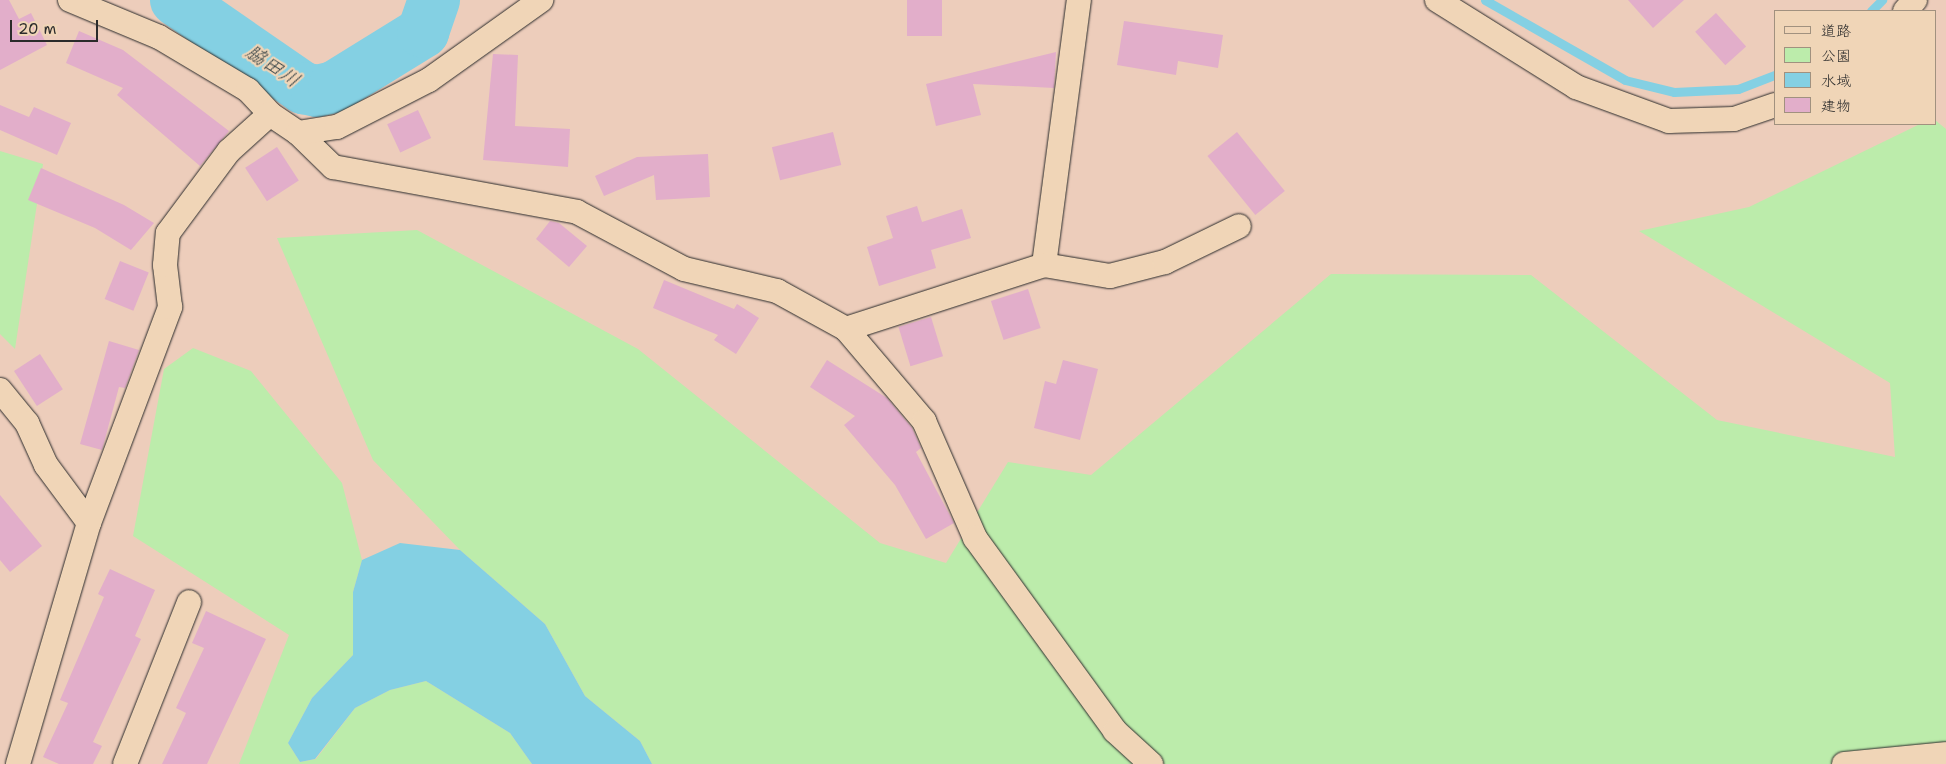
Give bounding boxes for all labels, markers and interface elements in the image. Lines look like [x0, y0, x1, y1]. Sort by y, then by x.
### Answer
scale bar [12, 10, 100, 42]
legend [1774, 10, 1936, 125]
text: 20 m [18, 19, 57, 39]
text: 道路 [1821, 21, 1851, 41]
water label: 脇田川 [241, 39, 305, 93]
text: 公園 [1821, 46, 1851, 66]
text: 水域 [1821, 71, 1851, 91]
text: 建物 [1821, 96, 1851, 116]

